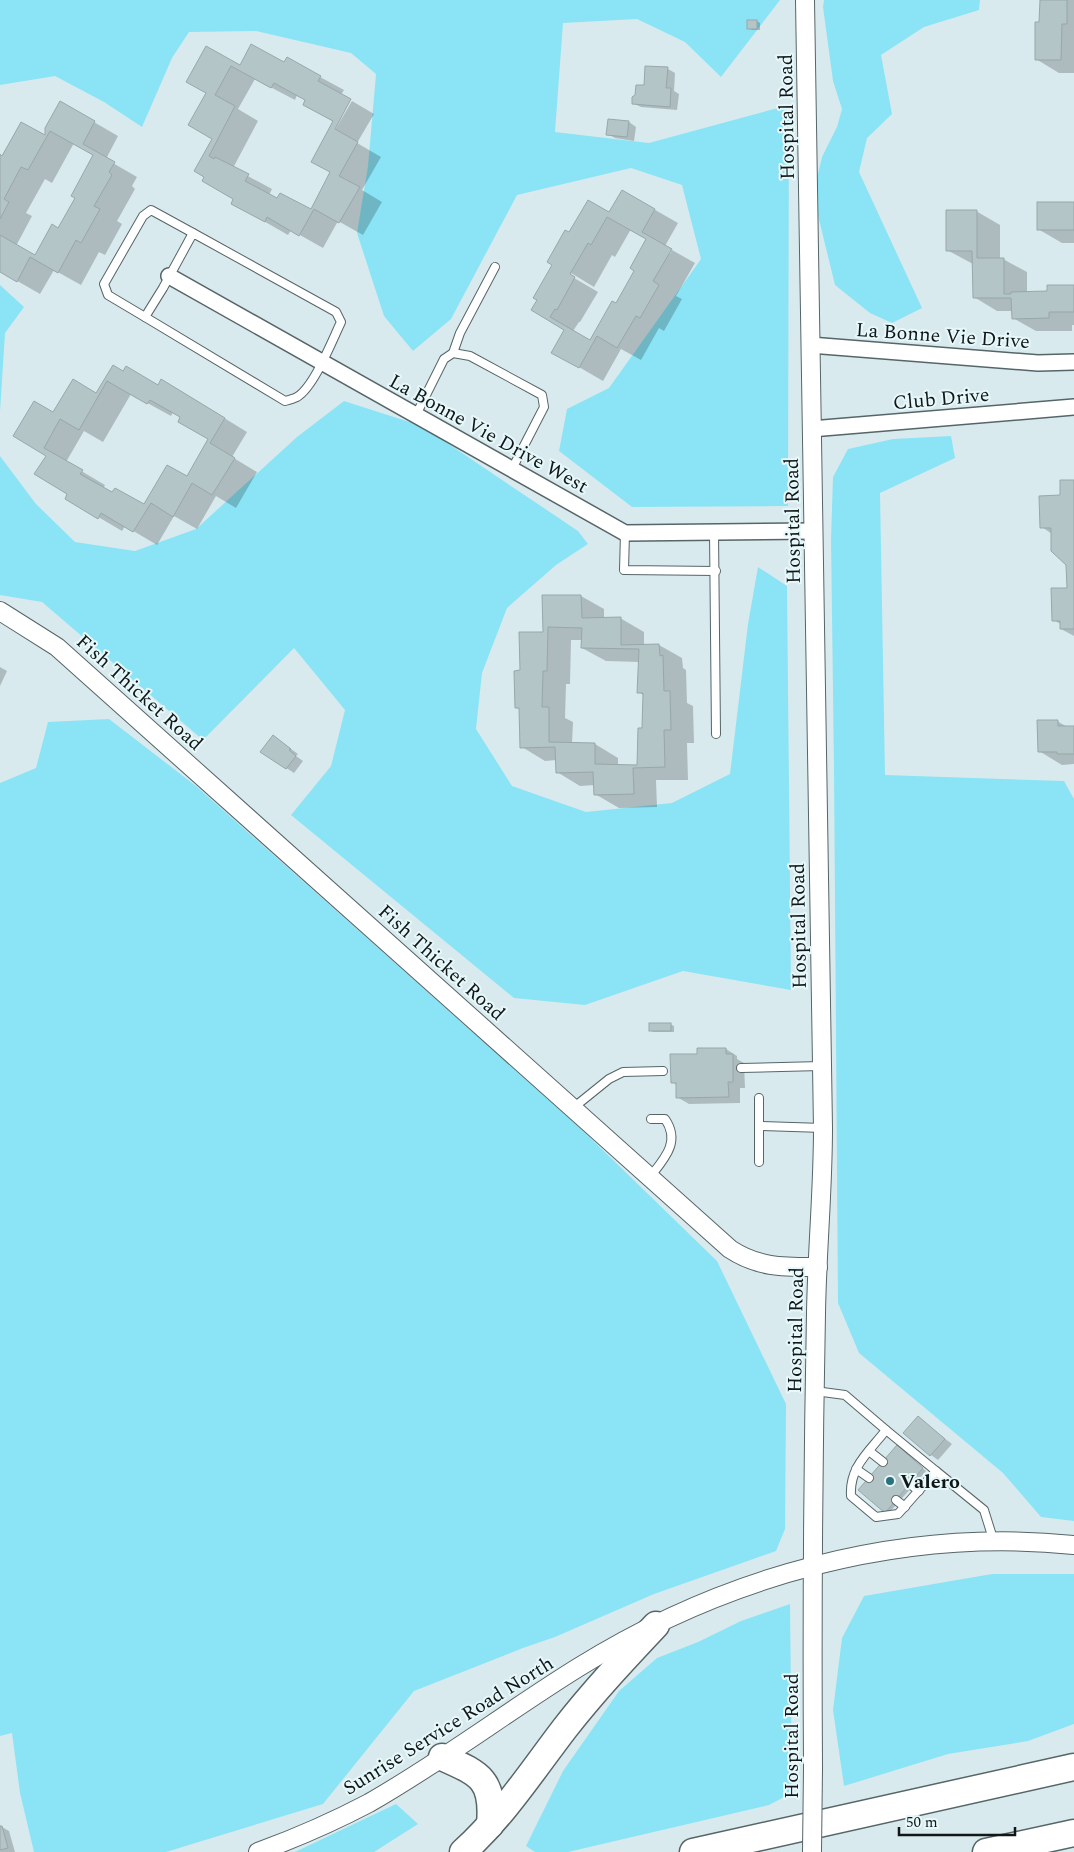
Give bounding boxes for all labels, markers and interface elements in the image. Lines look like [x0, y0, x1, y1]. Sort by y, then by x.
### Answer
street label: Hospital Road [771, 54, 803, 180]
street label: La Bonne Vie Drive [855, 315, 1031, 357]
street label: La Bonne Vie Drive West [383, 367, 594, 501]
street label: Club Drive [892, 380, 991, 418]
street label: Hospital Road [777, 458, 809, 584]
street label: Fish Thicket Road [69, 627, 210, 758]
street label: Hospital Road [783, 863, 815, 989]
street label: Fish Thicket Road [371, 897, 512, 1028]
street label: Hospital Road [780, 1267, 812, 1393]
place label: Valero [900, 1467, 960, 1497]
marker: Valero [884, 1475, 896, 1487]
street label: Sunrise Service Road North [337, 1649, 560, 1803]
street label: Hospital Road [777, 1673, 807, 1799]
scale bar [899, 1804, 1015, 1836]
text: 50 m [906, 1811, 938, 1834]

